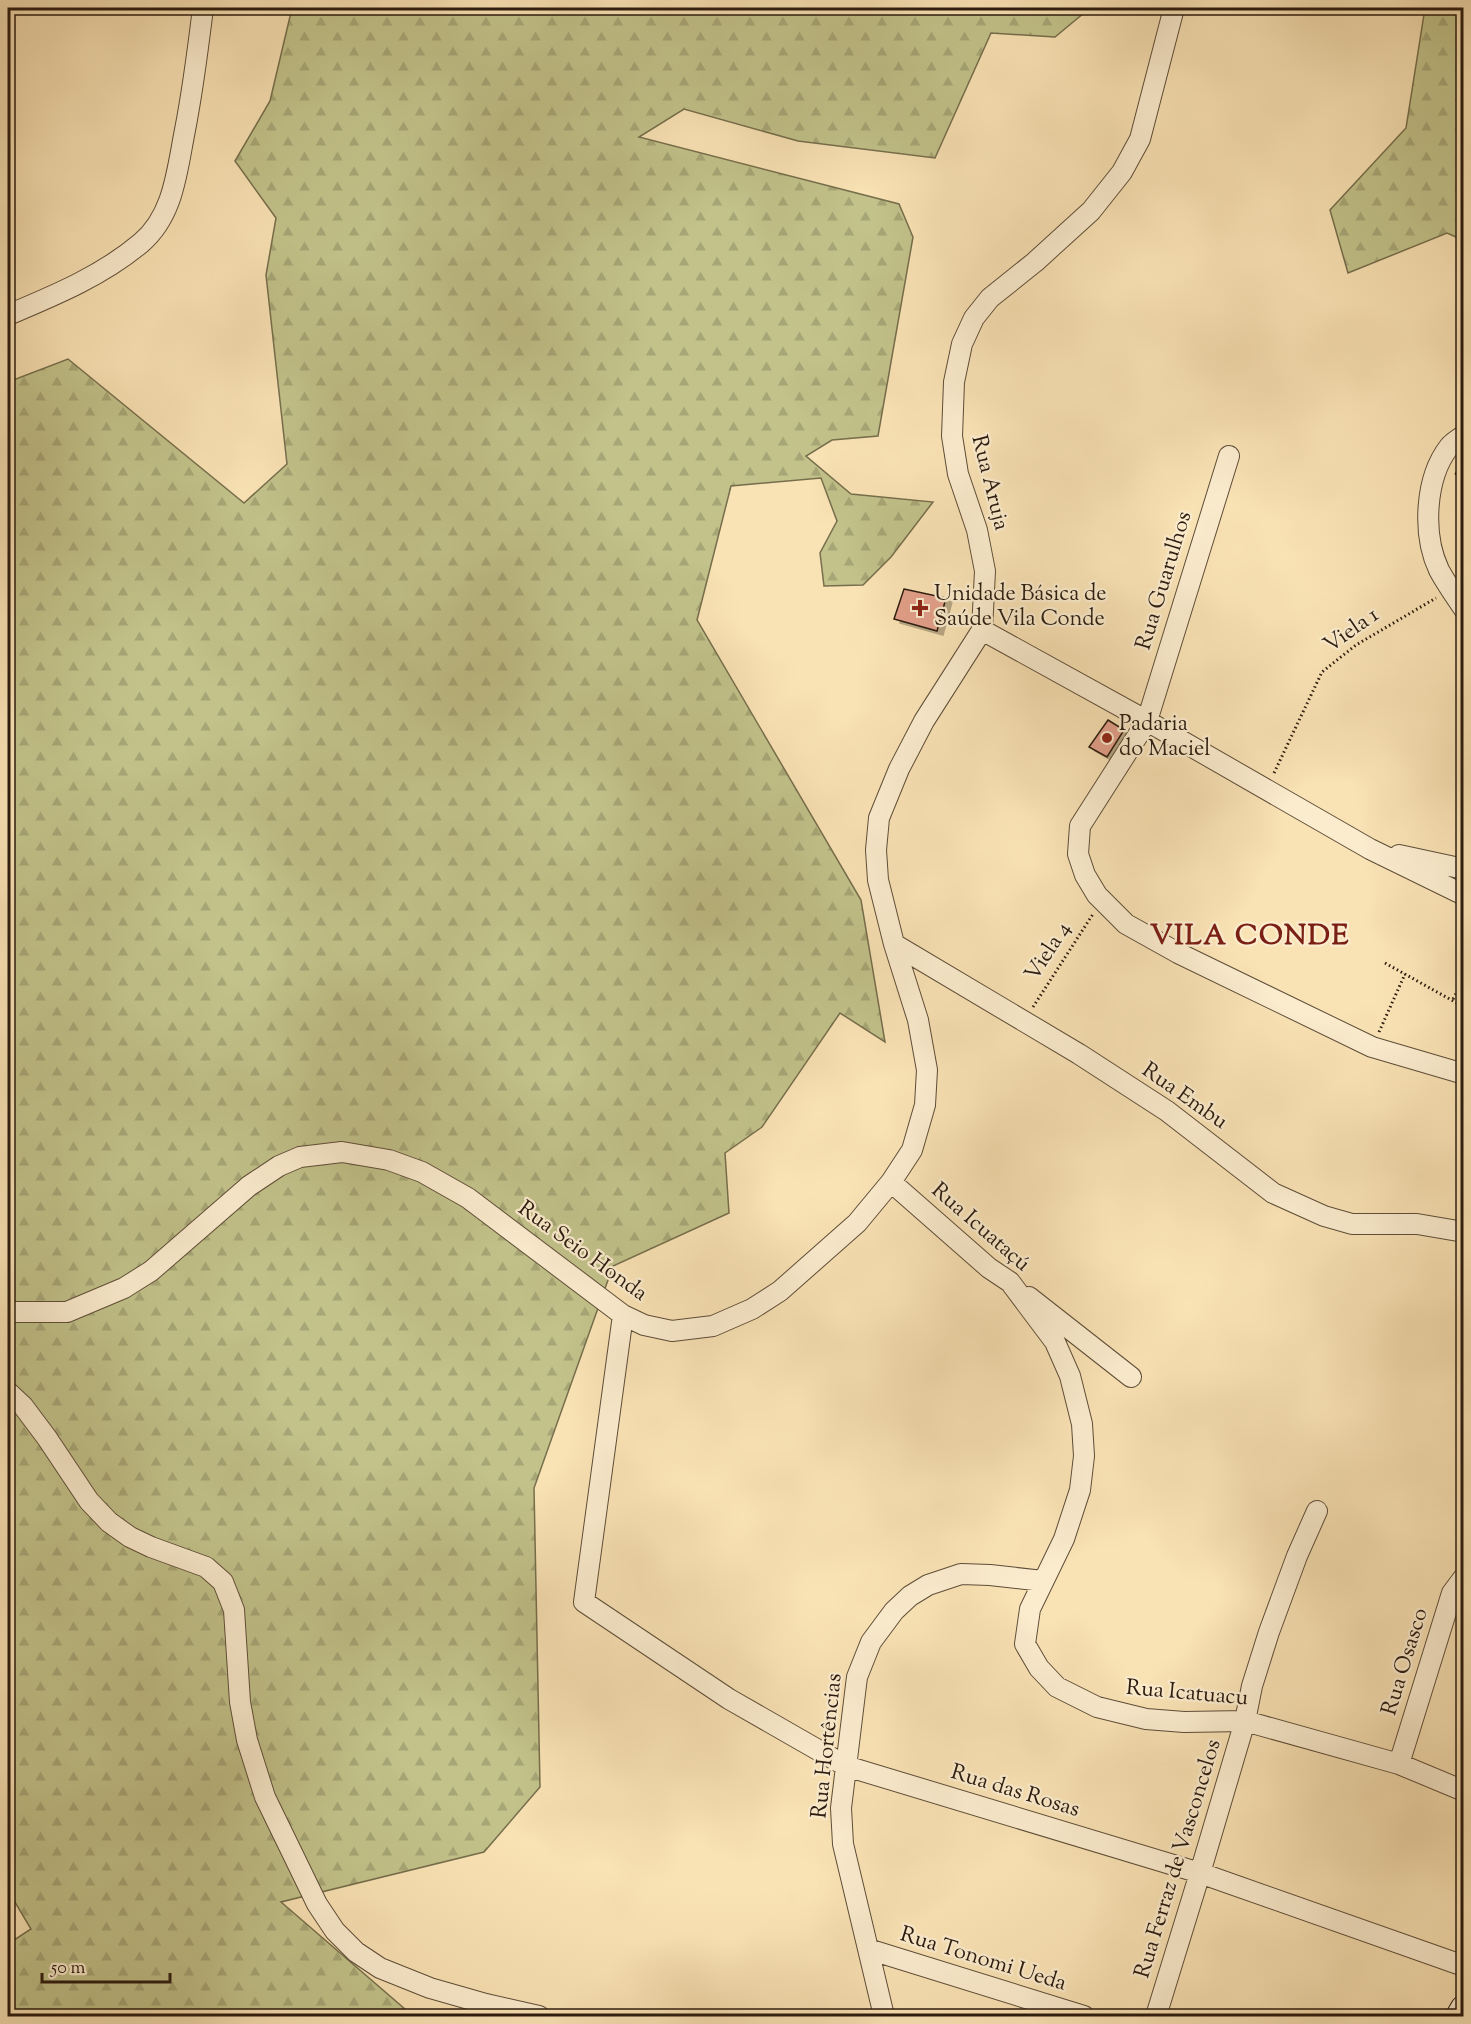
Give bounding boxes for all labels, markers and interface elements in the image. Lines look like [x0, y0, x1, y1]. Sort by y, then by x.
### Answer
street label: Rua Aruja [962, 432, 1016, 534]
street label: Rua Guarulhos [1129, 508, 1201, 654]
place label: Unidade Básica de Saúde Vila Conde [934, 579, 1107, 636]
marker: Unidade Básica de Saúde Vila Conde [911, 599, 929, 617]
street label: Viela 1 [1318, 600, 1387, 662]
place label: Padaria do Maciel [1119, 709, 1210, 766]
marker: Padaria do Maciel [1100, 731, 1114, 745]
street label: Viela 4 [1018, 916, 1080, 988]
district label: VILA CONDE [1150, 917, 1350, 957]
street label: Rua Embu [1134, 1056, 1234, 1139]
street label: Rua Icuataçú [923, 1176, 1037, 1280]
street label: Rua Seio Honda [510, 1194, 654, 1310]
street label: Rua Osasco [1374, 1604, 1438, 1720]
street label: Rua Hortências [804, 1672, 852, 1820]
street label: Rua Icatuacu [1125, 1673, 1250, 1715]
street label: Rua Ferraz de Vasconcelos [1127, 1736, 1231, 1982]
street label: Rua das Rosas [947, 1757, 1083, 1827]
street label: Rua Tonomi Ueda [896, 1919, 1070, 2001]
scale bar [42, 1946, 170, 1984]
text: 50 m [50, 1956, 86, 1982]

